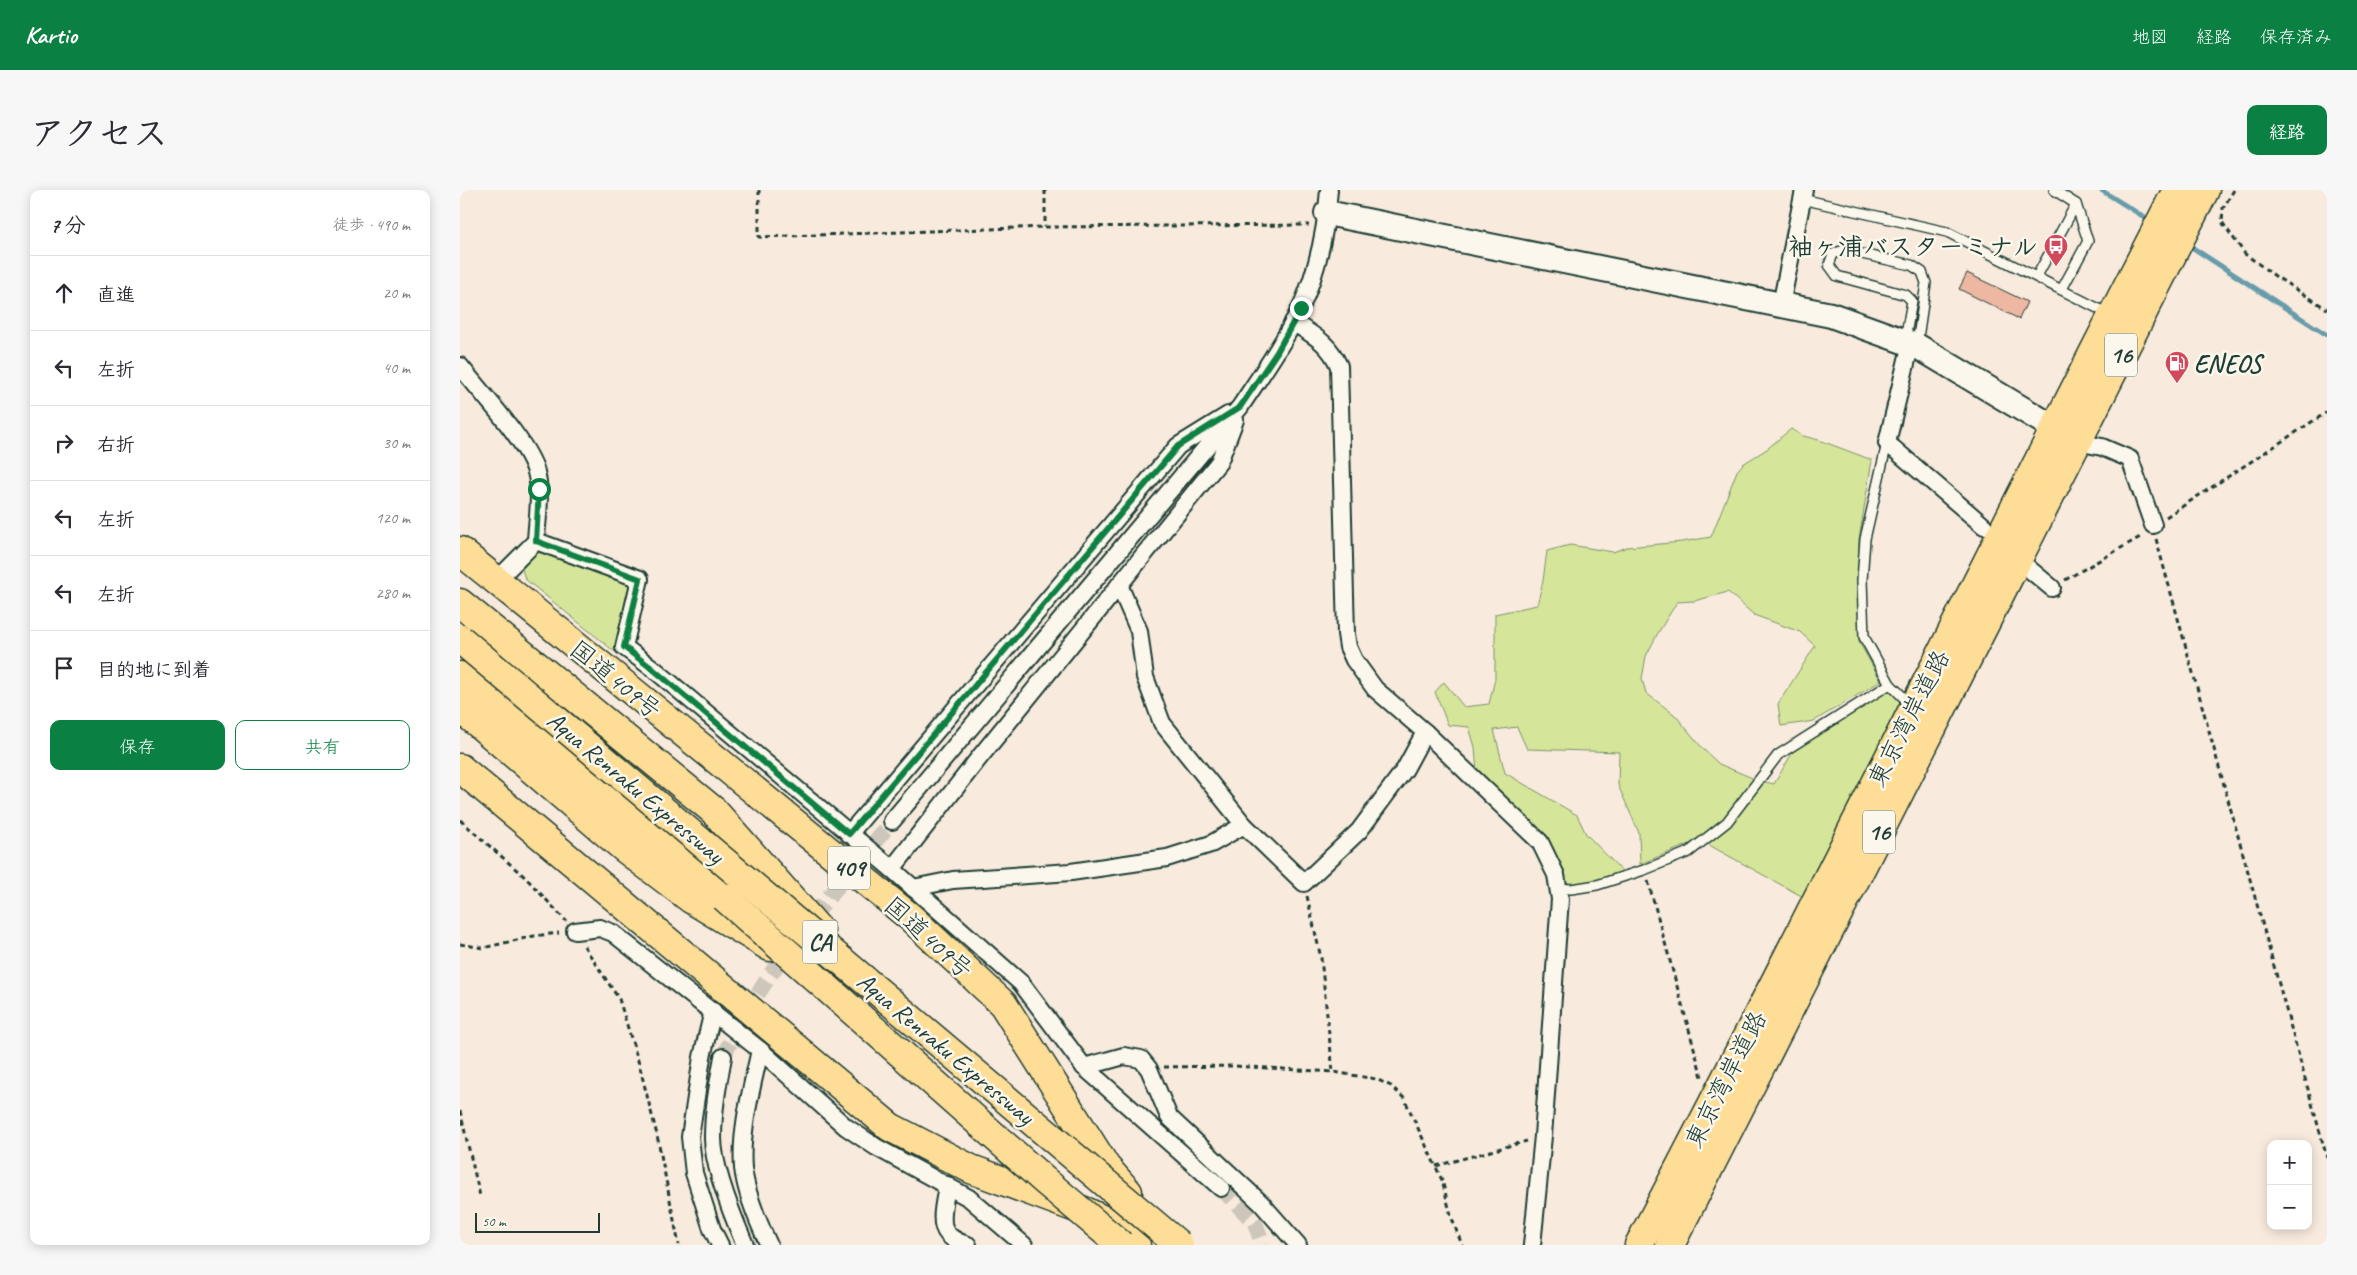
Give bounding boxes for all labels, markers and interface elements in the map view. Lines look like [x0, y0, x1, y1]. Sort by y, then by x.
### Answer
text: Kartio [25, 20, 77, 50]
text: 地図 [2132, 26, 2168, 48]
text: 経路 [2196, 26, 2232, 48]
text: 保存済み [2260, 26, 2332, 48]
button: 経路 [2247, 105, 2327, 155]
text: アクセス [30, 111, 168, 156]
text: 7 分 [50, 212, 85, 238]
text: 徒歩 · 490 m [333, 215, 410, 235]
place label: 袖ヶ浦バスターミナル [1788, 231, 2038, 263]
bus stop icon: 袖ヶ浦バスターミナル [2043, 233, 2069, 267]
icon: ahead [50, 279, 78, 307]
text: 直進 [97, 283, 135, 307]
text: 20 m [383, 283, 410, 303]
route end [1290, 297, 1313, 320]
road number: 16 [2105, 334, 2137, 376]
place label: ENEOS [2194, 348, 2265, 380]
fuel station icon: ENEOS [2164, 350, 2190, 384]
icon: left [50, 354, 78, 382]
text: 左折 [97, 358, 135, 382]
text: 40 m [383, 358, 410, 378]
icon: right [50, 429, 78, 457]
text: 右折 [97, 433, 135, 457]
text: 30 m [383, 433, 410, 453]
route start [528, 478, 551, 501]
icon: left [50, 504, 78, 532]
text: 左折 [97, 508, 135, 532]
text: 120 m [376, 508, 410, 528]
icon: left [50, 579, 78, 607]
text: 左折 [97, 583, 135, 607]
text: 280 m [376, 583, 410, 603]
street label: 国道409号 [563, 633, 668, 726]
street label: 東京湾岸道路 [1861, 644, 1957, 793]
icon: arrive [50, 654, 78, 682]
text: 目的地に到着 [97, 658, 211, 682]
street label: Aqua Renraku Expressway [540, 704, 732, 872]
button: 保存 [50, 720, 225, 770]
button: 共有 [235, 720, 410, 770]
road number: 16 [1863, 810, 1895, 854]
road number: 409 [828, 846, 870, 890]
street label: 国道409号 [877, 889, 979, 986]
road number: CA [802, 920, 838, 964]
street label: Aqua Renraku Expressway [850, 965, 1042, 1133]
street label: 東京湾岸道路 [1678, 1005, 1774, 1154]
map controls [2267, 1140, 2312, 1230]
button: + [2267, 1140, 2312, 1185]
button: − [2267, 1185, 2312, 1230]
scale bar [475, 1210, 600, 1233]
text: 50 m [482, 1213, 506, 1230]

